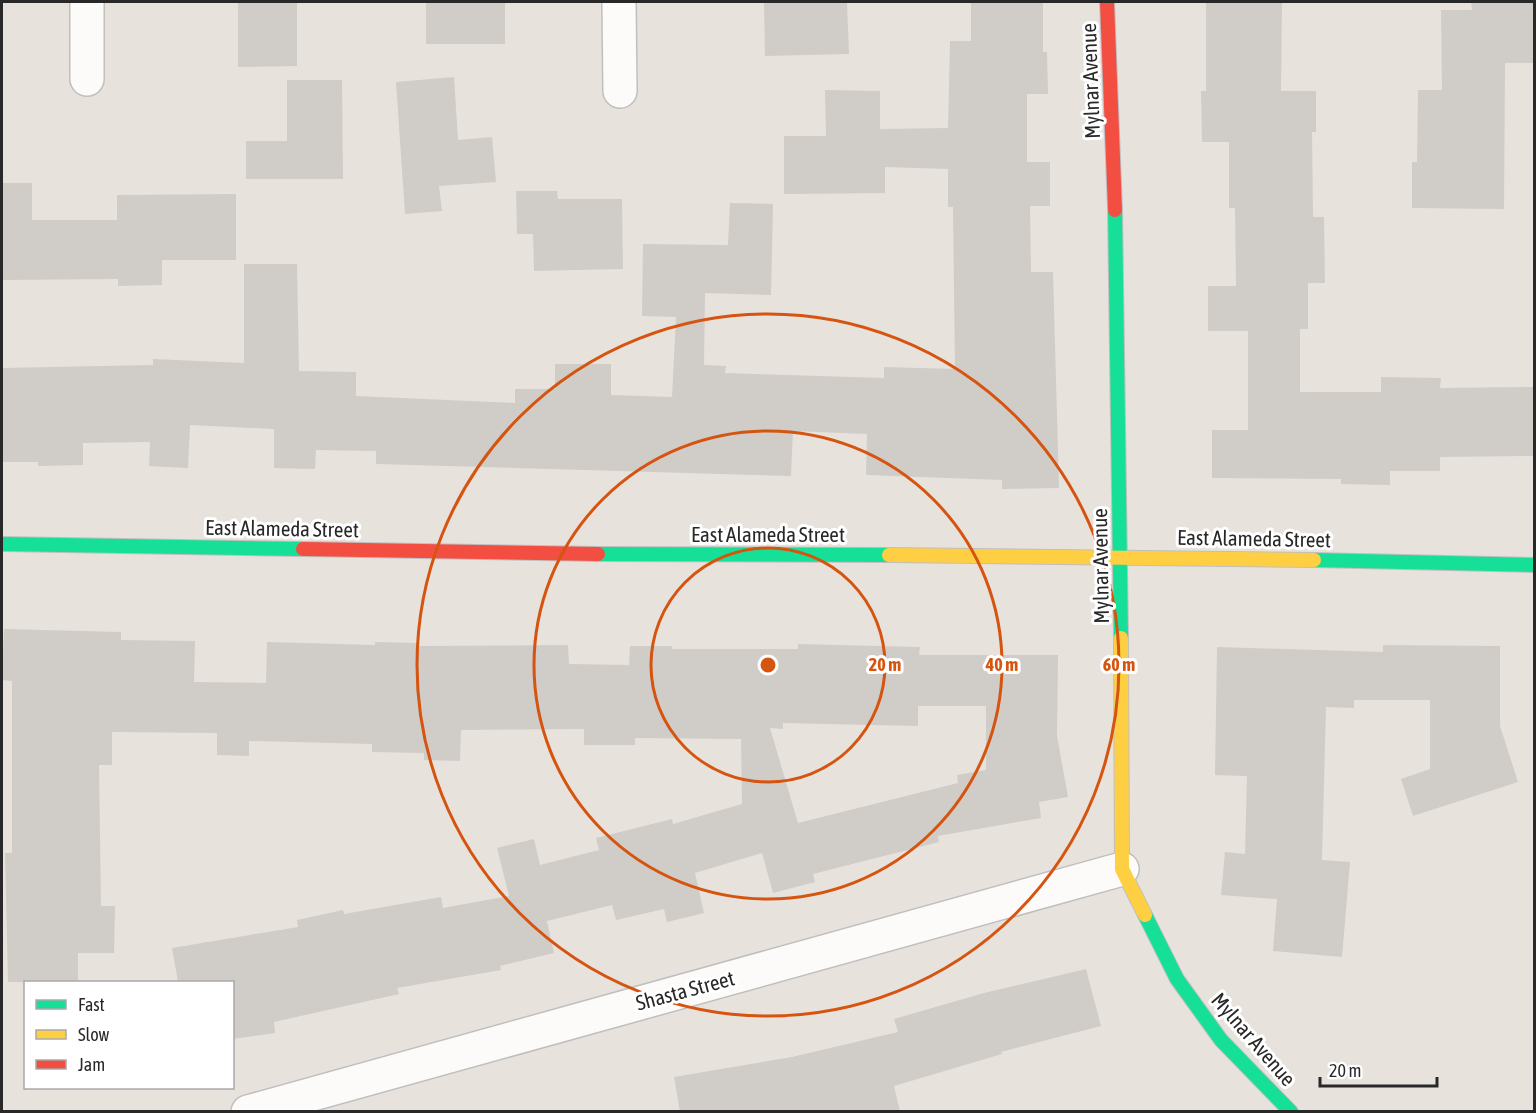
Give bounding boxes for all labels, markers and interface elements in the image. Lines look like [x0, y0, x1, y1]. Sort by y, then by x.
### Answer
street label: Mylnar Avenue [1076, 23, 1104, 139]
street label: Mylnar Avenue [1087, 508, 1113, 624]
street label: East Alameda Street [205, 515, 359, 541]
street label: East Alameda Street [691, 522, 845, 546]
street label: East Alameda Street [1177, 525, 1331, 551]
text: 20 m [869, 654, 901, 675]
text: 40 m [985, 654, 1018, 675]
text: 60 m [1103, 654, 1135, 675]
centre of rings [758, 655, 778, 675]
street label: Shasta Street [633, 965, 737, 1015]
legend [24, 981, 234, 1089]
street label: Mylnar Avenue [1207, 988, 1301, 1090]
text: Fast [78, 994, 105, 1015]
text: Slow [78, 1024, 109, 1045]
scale bar [1320, 1050, 1437, 1088]
text: Jam [78, 1054, 105, 1075]
text: 20 m [1329, 1060, 1361, 1081]

